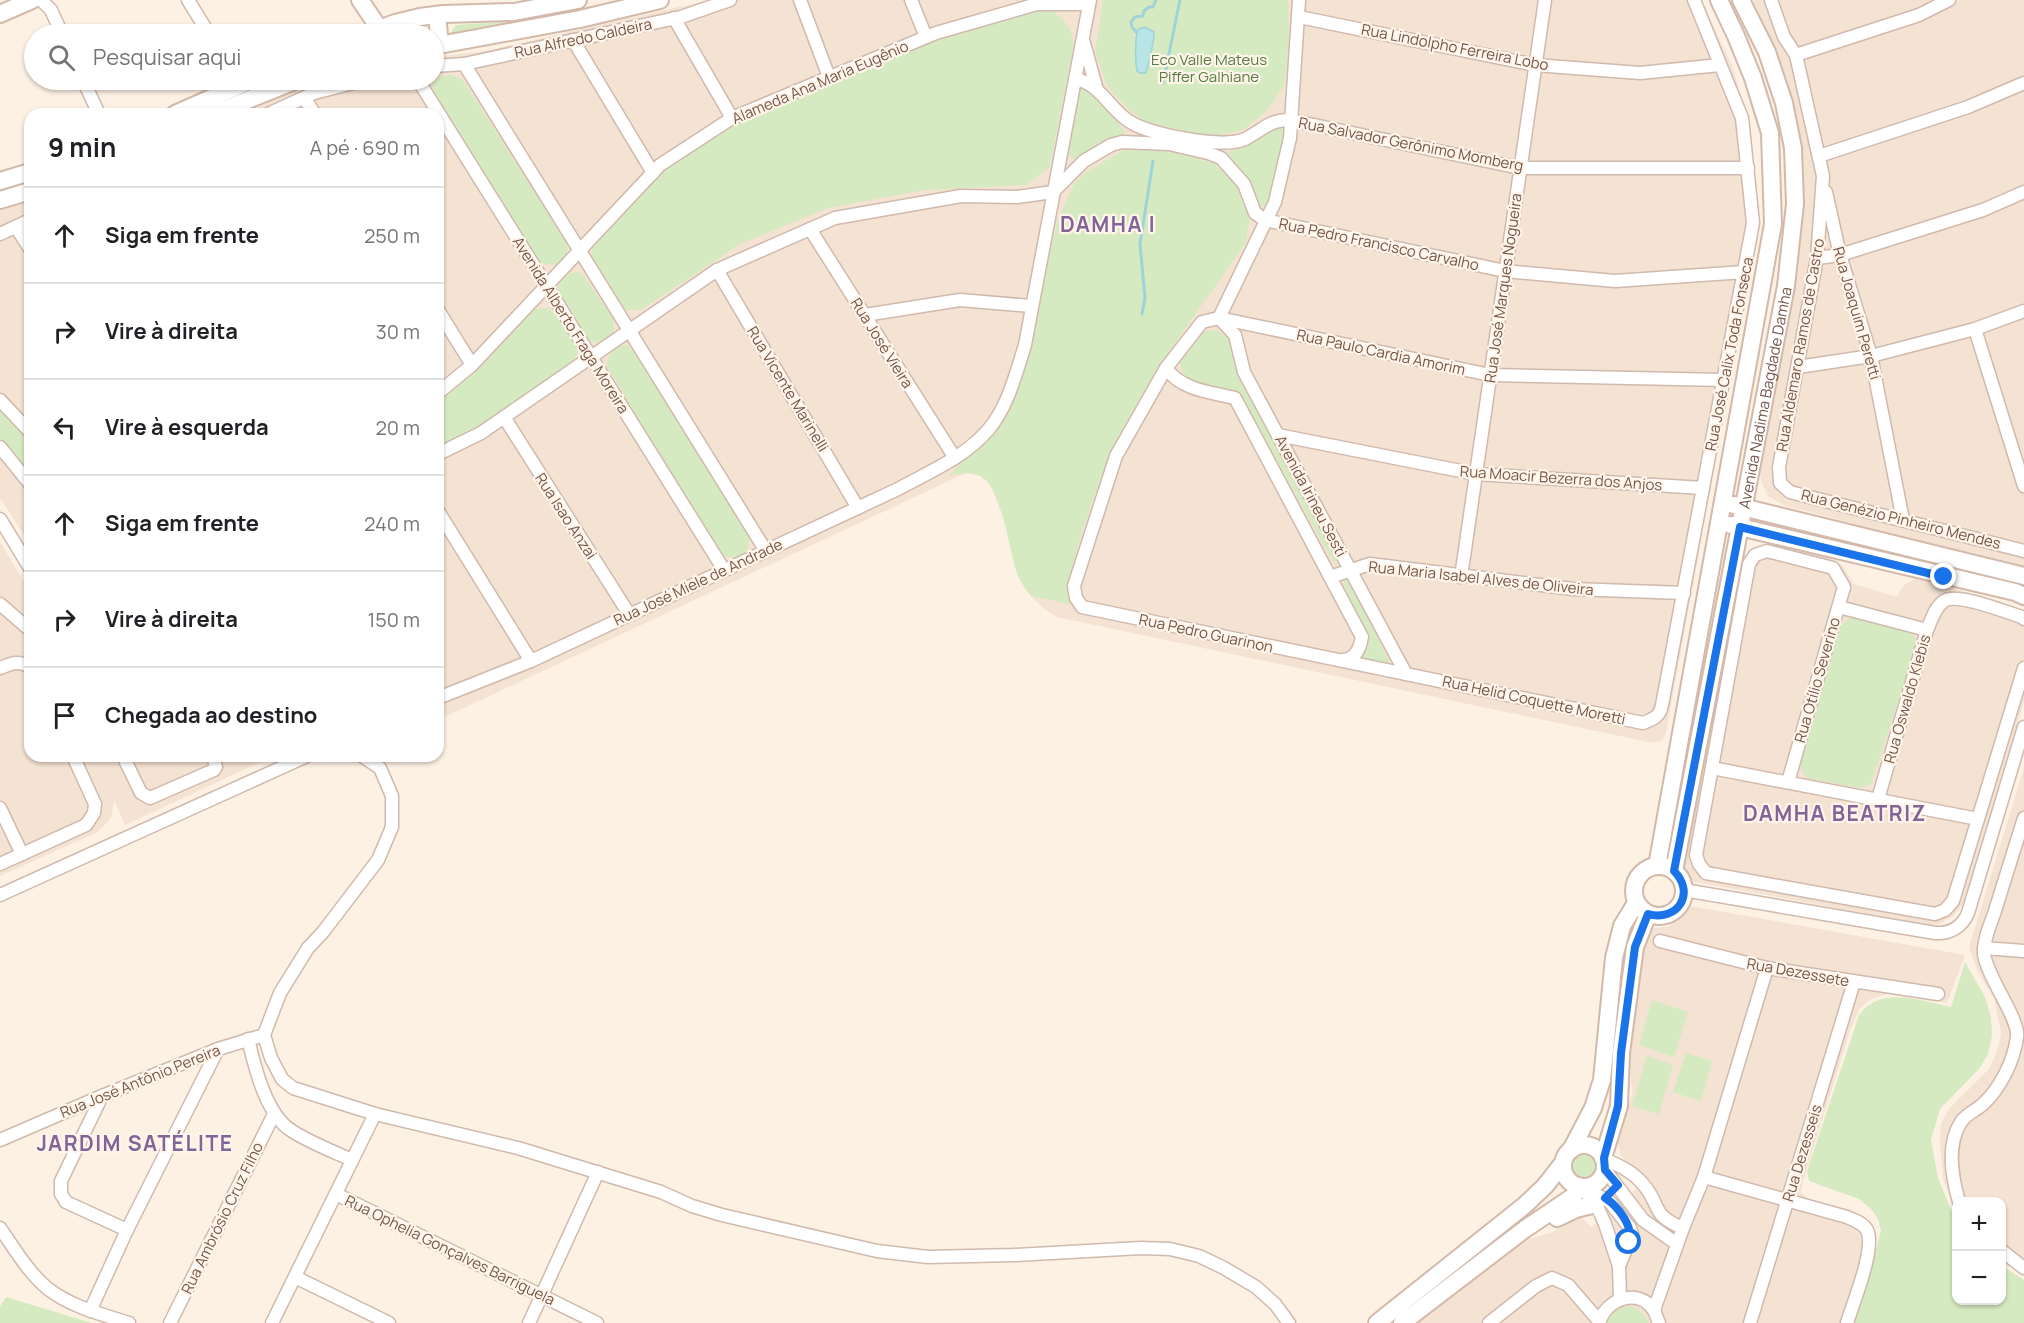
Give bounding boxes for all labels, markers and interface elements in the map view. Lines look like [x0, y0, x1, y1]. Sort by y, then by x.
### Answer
street label: Rua Alfredo Caldeira [512, 13, 654, 63]
street label: Rua Lindolpho Ferreira Lobo [1360, 19, 1551, 75]
search box [24, 24, 444, 90]
street label: Alameda Ana Maria Eugênio [728, 35, 912, 129]
icon: search [45, 41, 78, 74]
text: Pesquisar aqui [93, 42, 241, 72]
park label: Eco Valle Mateus Piffer Galhiane [1151, 49, 1267, 87]
street label: Rua Salvador Gerônimo Momberg [1297, 112, 1525, 176]
text: 9 min [48, 129, 116, 165]
text: A pé · 690 m [309, 134, 420, 161]
street label: Rua José Marques Nogueira [1479, 192, 1527, 384]
district label: DAMHA I [1060, 210, 1156, 238]
street label: Rua Pedro Francisco Carvalho [1277, 213, 1481, 276]
icon: ahead [48, 219, 81, 252]
text: Siga em frente [105, 220, 259, 250]
text: 250 m [364, 222, 420, 249]
street label: Avenida Alberto Fraga Moreira [508, 233, 634, 417]
street label: Rua Aldemaro Ramos de Castro [1771, 237, 1829, 453]
street label: Rua Joaquim Peretti [1828, 244, 1886, 382]
street label: Rua José Calix Toda Fonseca [1700, 255, 1758, 453]
street label: Avenida Nadima Bagdade Damha [1733, 285, 1796, 510]
street label: Rua José Vieira [846, 294, 918, 392]
icon: right [48, 315, 81, 348]
text: Vire à direita [105, 316, 238, 346]
text: 30 m [376, 318, 420, 345]
street label: Rua Vicente Marinelli [742, 322, 834, 456]
street label: Rua Paulo Cardia Amorim [1295, 324, 1467, 380]
icon: left [48, 411, 81, 444]
text: Vire à esquerda [105, 412, 269, 442]
text: 20 m [375, 414, 420, 441]
street label: Avenida Irineu Sesti [1270, 432, 1352, 560]
street label: Rua Moacir Bezerra dos Anjos [1459, 460, 1663, 496]
street label: Rua Isao Anzai [530, 469, 602, 563]
street label: Rua Genézio Pinheiro Mendes [1799, 484, 2003, 554]
icon: ahead [48, 507, 81, 540]
text: Siga em frente [105, 508, 259, 538]
text: 240 m [364, 510, 420, 537]
street label: Rua José Miele de Andrade [610, 533, 786, 630]
street label: Rua Maria Isabel Alves de Oliveira [1367, 556, 1595, 600]
route end [1930, 563, 1956, 589]
icon: right [48, 603, 81, 636]
text: Vire à direita [105, 604, 238, 634]
text: 150 m [367, 606, 420, 633]
street label: Rua Pedro Guarinon [1137, 609, 1275, 658]
street label: Rua Otílio Severino [1789, 615, 1845, 745]
street label: Rua Oswaldo Klebis [1879, 632, 1935, 766]
street label: Rua Helid Coquette Moretti [1440, 670, 1628, 730]
icon: arrive [48, 699, 81, 732]
text: Chegada ao destino [105, 700, 317, 730]
district label: DAMHA BEATRIZ [1743, 799, 1927, 827]
street label: Rua Dezessete [1745, 953, 1851, 991]
street label: Rua José Antônio Pereira [57, 1039, 223, 1123]
street label: Rua Dezesseis [1777, 1102, 1827, 1204]
district label: JARDIM SATÉLITE [36, 1129, 234, 1157]
street label: Rua Ambrósio Cruz Filho [176, 1138, 268, 1297]
street label: Rua Ophelia Gonçalves Barriguela [342, 1190, 558, 1310]
map controls [1952, 1197, 2006, 1305]
button: + [1952, 1197, 2006, 1251]
route start [1615, 1228, 1641, 1254]
button: − [1952, 1251, 2006, 1305]

